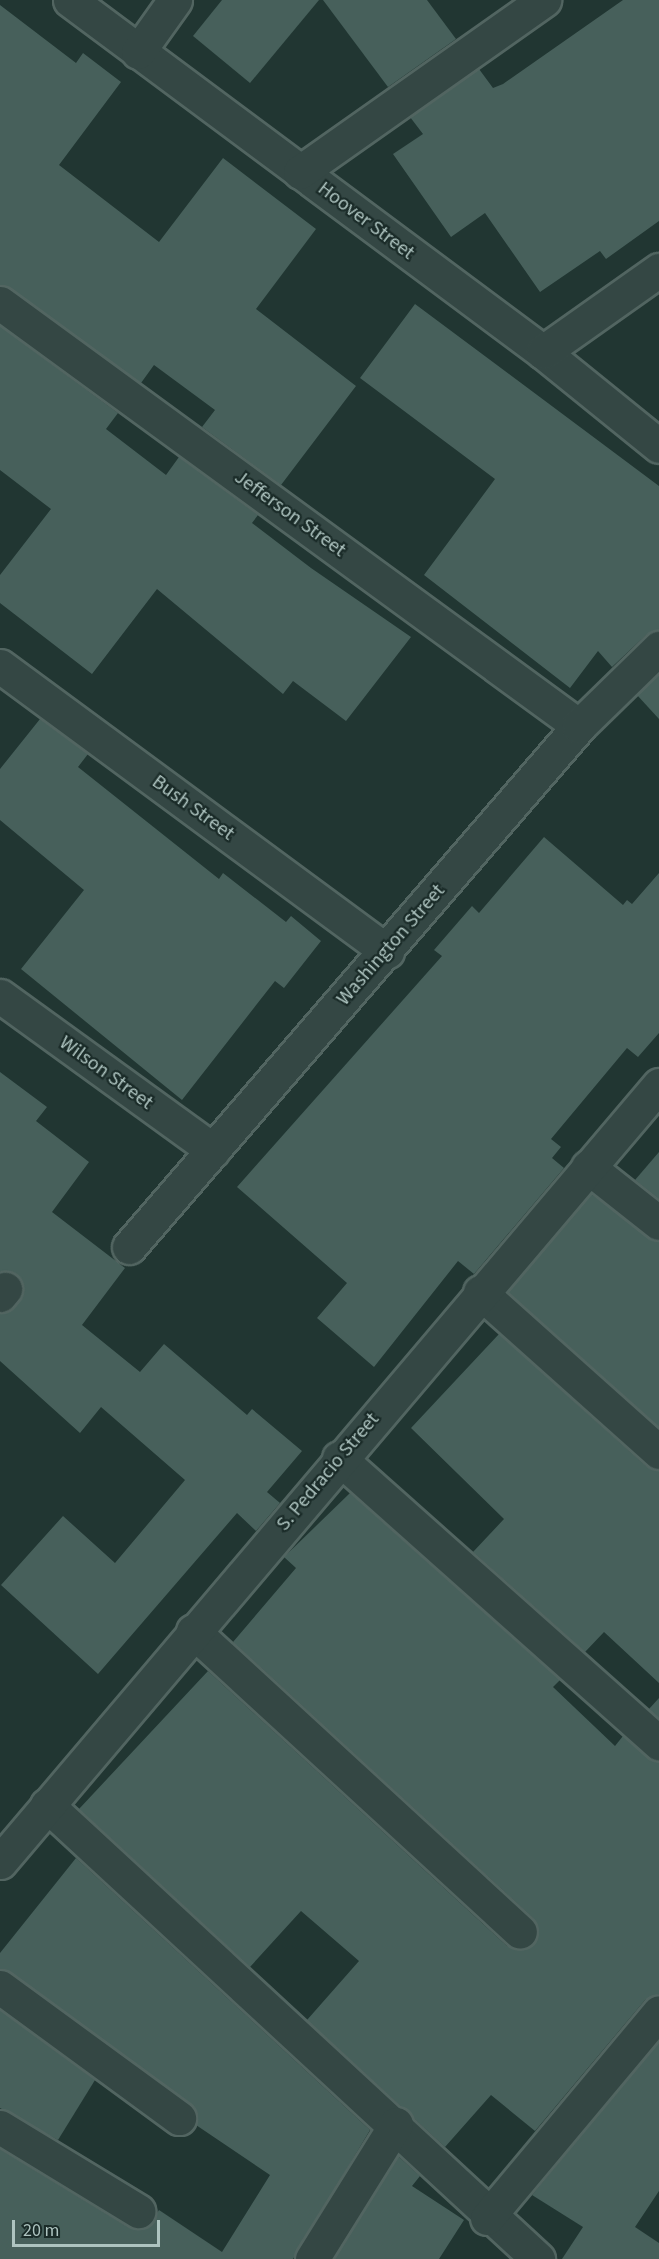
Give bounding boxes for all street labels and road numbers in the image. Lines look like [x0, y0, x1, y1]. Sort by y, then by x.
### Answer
street label: Hoover Street [313, 177, 419, 265]
street label: Jefferson Street [230, 466, 350, 562]
street label: Bush Street [147, 770, 239, 846]
street label: Washington Street [332, 879, 450, 1011]
street label: Wilson Street [54, 1031, 158, 1115]
street label: S. Pedracio Street [272, 1408, 384, 1536]

